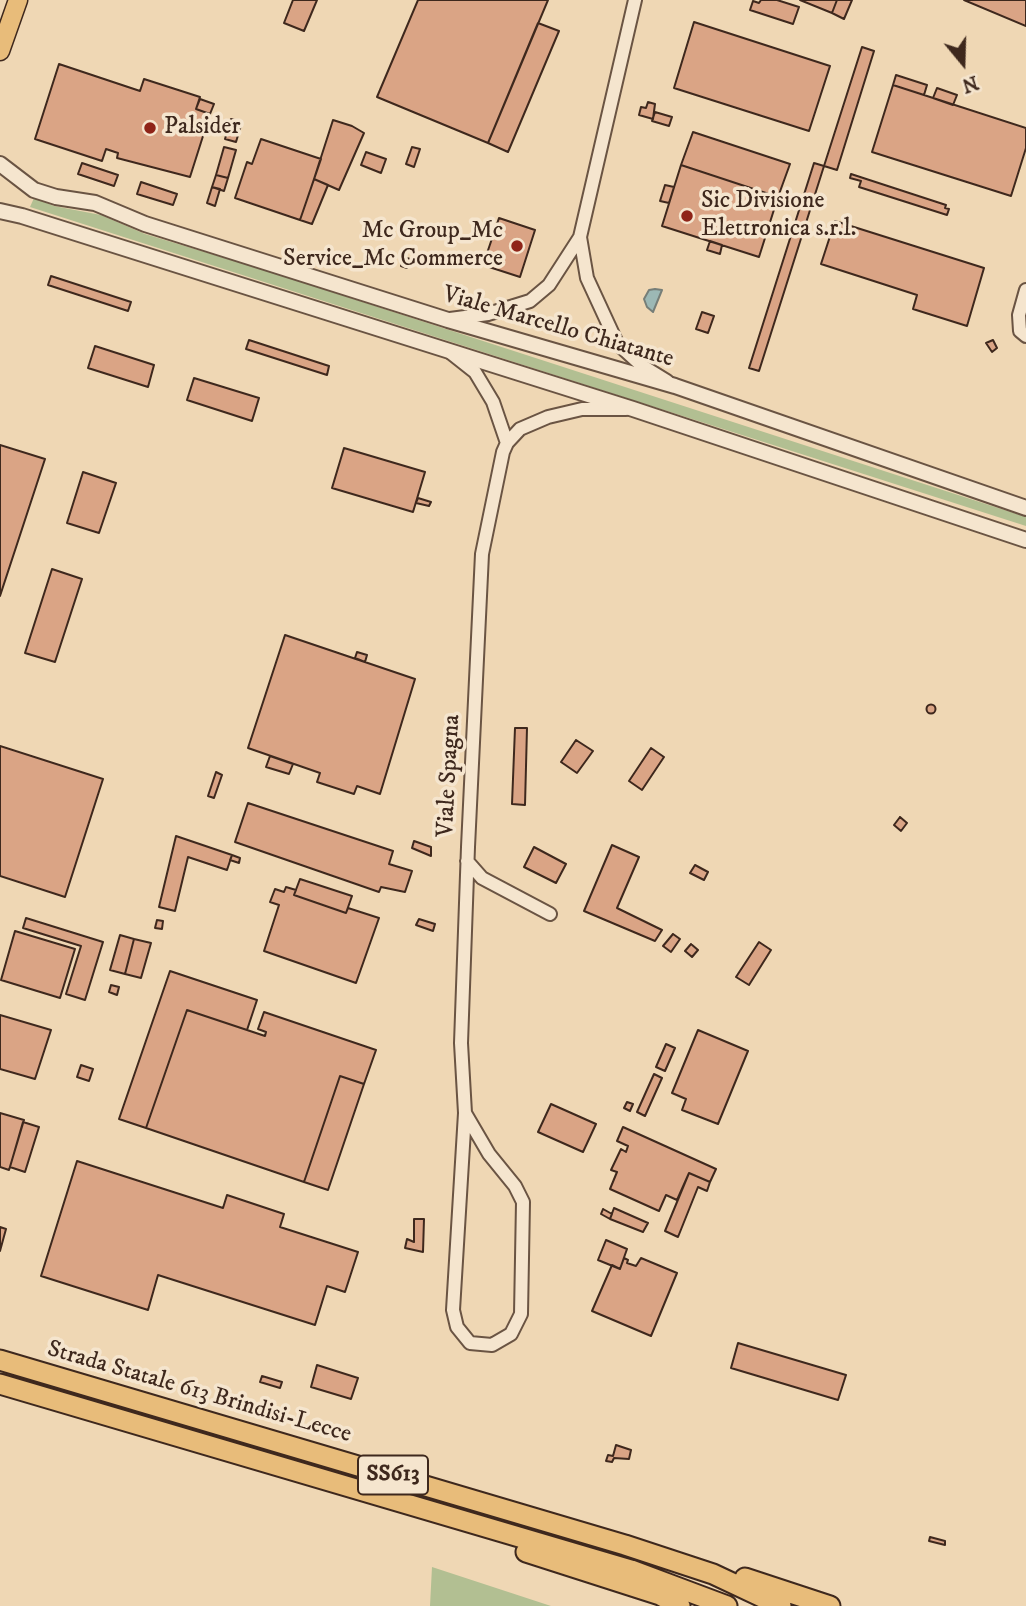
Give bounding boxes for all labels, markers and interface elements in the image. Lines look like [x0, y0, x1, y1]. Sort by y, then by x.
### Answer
north arrow [928, 28, 998, 98]
text: N [959, 70, 981, 97]
place label: Palsider [164, 114, 240, 142]
marker: Palsider [142, 120, 158, 136]
place label: Sic Divisione Elettronica s.r.l. [701, 188, 856, 244]
marker: Sic Divisione Elettronica s.r.l. [679, 208, 695, 224]
place label: Mc Group_Mc Service_Mc Commerce [283, 218, 503, 274]
marker: Mc Group_Mc Service_Mc Commerce [509, 238, 525, 254]
street label: Viale Marcello Chiatante [439, 281, 677, 375]
street label: Viale Spagna [432, 714, 468, 838]
street label: Strada Statale 613 Brindisi-Lecce [44, 1336, 354, 1450]
road number: SS613 [358, 1456, 428, 1494]

